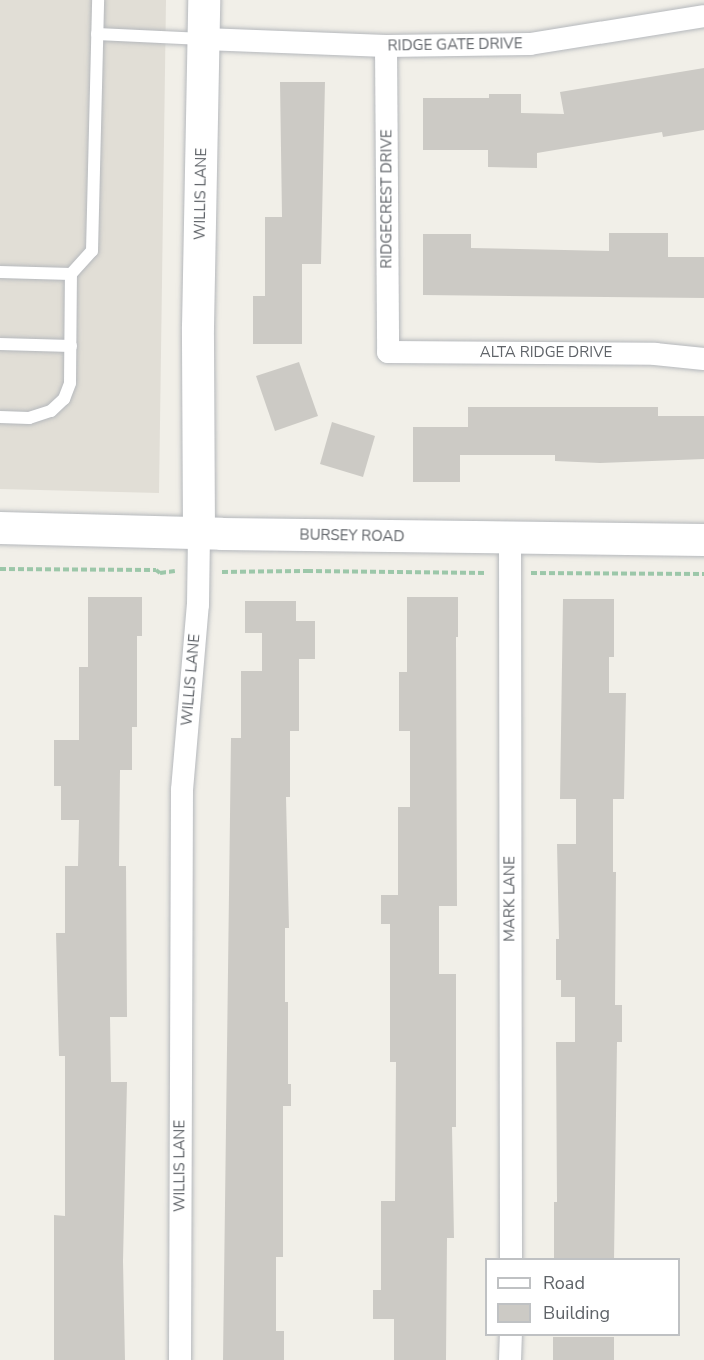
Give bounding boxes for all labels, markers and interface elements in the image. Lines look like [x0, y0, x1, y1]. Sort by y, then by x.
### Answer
street label: RIDGE GATE DRIVE [387, 35, 523, 55]
street label: RIDGECREST DRIVE [378, 129, 396, 269]
street label: WILLIS LANE [191, 148, 211, 240]
street label: ALTA RIDGE DRIVE [480, 344, 612, 362]
street label: BURSEY ROAD [299, 526, 405, 546]
street label: WILLIS LANE [178, 633, 204, 727]
street label: MARK LANE [501, 856, 519, 942]
street label: WILLIS LANE [171, 1120, 189, 1212]
legend [485, 1258, 680, 1336]
text: Road [543, 1271, 585, 1295]
text: Building [543, 1301, 610, 1325]

